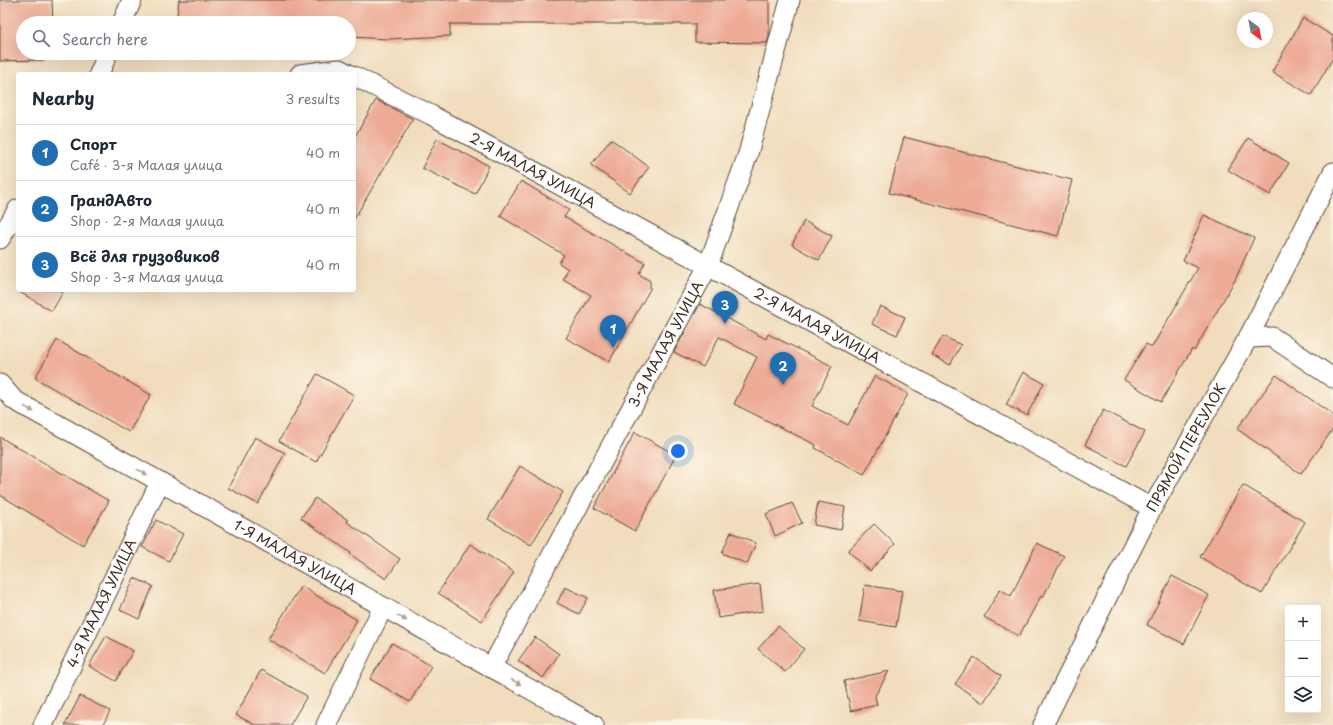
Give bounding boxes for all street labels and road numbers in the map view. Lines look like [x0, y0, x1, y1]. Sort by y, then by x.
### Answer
street label: 2-Я МАЛАЯ УЛИЦА [466, 127, 600, 213]
street label: 3-Я МАЛАЯ УЛИЦА [623, 277, 708, 411]
street label: 2-Я МАЛАЯ УЛИЦА [751, 283, 883, 367]
street label: ПРЯМОЙ ПЕРЕУЛОК [1141, 379, 1230, 516]
street label: 1-Я МАЛАЯ УЛИЦА [230, 514, 360, 600]
street label: 4-Я МАЛАЯ УЛИЦА [61, 535, 141, 671]

